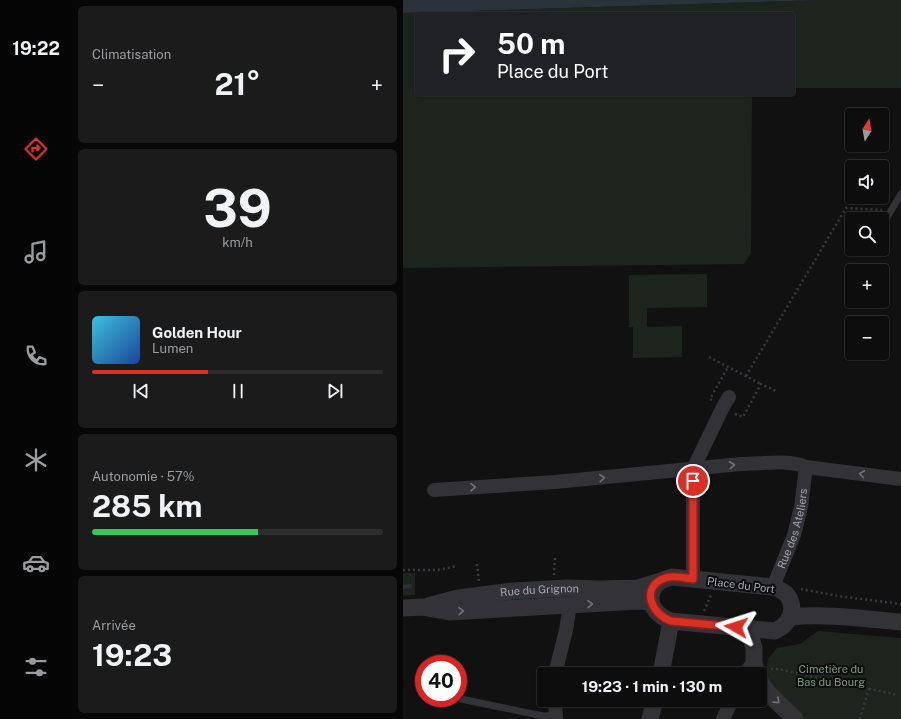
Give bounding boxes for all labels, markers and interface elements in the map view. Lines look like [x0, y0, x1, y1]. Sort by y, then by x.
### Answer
text: 50 m [497, 27, 565, 60]
icon: right [431, 28, 483, 80]
text: 19:22 [12, 38, 60, 59]
text: Climatisation [92, 47, 171, 62]
text: Place du Port [497, 61, 609, 82]
text: 21° [214, 66, 261, 102]
text: − [92, 72, 104, 98]
text: + [371, 72, 383, 98]
north arrow [845, 108, 889, 152]
map controls [845, 108, 889, 360]
icon: directions [22, 135, 50, 163]
button: sound [845, 160, 889, 204]
text: 39 [203, 178, 272, 239]
button: search [845, 212, 889, 256]
text: km/h [222, 235, 253, 250]
icon: music [22, 238, 50, 266]
button: + [845, 264, 889, 308]
button: − [845, 316, 889, 360]
text: Golden Hour [152, 324, 242, 341]
text: Lumen [152, 341, 193, 356]
icon: phone [22, 342, 50, 370]
icon: previous [130, 380, 152, 402]
icon: pause [227, 380, 249, 402]
icon: next [324, 380, 346, 402]
icon: climate [22, 446, 50, 474]
one-way arrow [729, 461, 735, 470]
pin [676, 464, 710, 498]
text: Autonomie · 57% [92, 469, 195, 484]
icon: arrive [682, 470, 704, 492]
one-way arrow [859, 470, 865, 479]
one-way arrow [599, 473, 605, 482]
one-way arrow [470, 483, 476, 492]
street label: Rue des Ateliers [775, 487, 809, 570]
text: 285 km [92, 488, 202, 524]
icon: car [22, 549, 50, 577]
street label: Place du Port [706, 575, 776, 595]
street label: Rue du Grignon [499, 582, 579, 599]
one-way arrow [587, 599, 593, 608]
position arrow [715, 606, 757, 648]
one-way arrow [458, 607, 464, 616]
text: Arrivée [92, 618, 136, 633]
text: 19:23 [92, 637, 172, 673]
icon: filters [22, 653, 50, 681]
speed limit sign: 40 [415, 655, 467, 707]
park label: Cimetière du Bas du Bourg [797, 663, 865, 688]
text: 19:23 · 1 min · 130 m [582, 678, 722, 695]
one-way arrow [772, 696, 780, 704]

